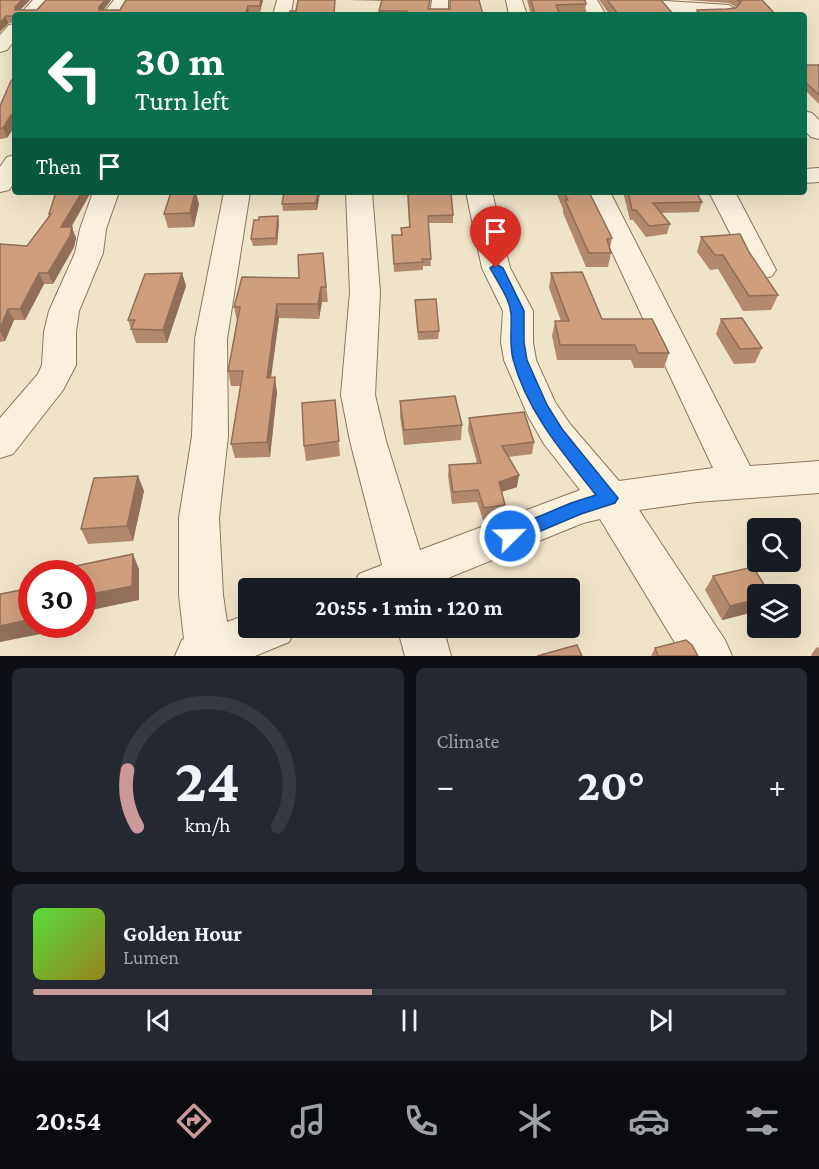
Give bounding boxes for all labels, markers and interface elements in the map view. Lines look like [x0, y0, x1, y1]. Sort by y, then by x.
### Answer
icon: left [36, 36, 114, 114]
text: 30 m [135, 37, 225, 84]
text: Turn left [135, 86, 229, 116]
icon: arrive [93, 150, 126, 183]
text: Then [36, 154, 81, 179]
pin [470, 206, 521, 268]
icon: arrive [479, 215, 512, 248]
position arrow [478, 504, 542, 568]
map controls [747, 518, 801, 638]
button: search [747, 518, 801, 572]
speed limit sign: 30 [18, 560, 96, 638]
button: layers [747, 584, 801, 638]
text: 20:55 · 1 min · 120 m [315, 595, 503, 620]
text: Climate [437, 730, 499, 752]
text: 24 [175, 745, 240, 814]
text: 20° [577, 760, 645, 810]
text: − [437, 767, 454, 804]
text: + [769, 767, 786, 804]
text: km/h [185, 813, 231, 837]
text: Golden Hour [123, 921, 242, 946]
text: Lumen [123, 946, 179, 968]
icon: previous [142, 1004, 175, 1037]
icon: pause [393, 1004, 426, 1037]
icon: next [644, 1004, 677, 1037]
icon: directions [173, 1100, 215, 1142]
icon: music [287, 1100, 329, 1142]
icon: phone [400, 1100, 442, 1142]
icon: climate [514, 1100, 556, 1142]
icon: car [628, 1100, 670, 1142]
icon: filters [741, 1100, 783, 1142]
text: 20:54 [36, 1106, 101, 1136]

